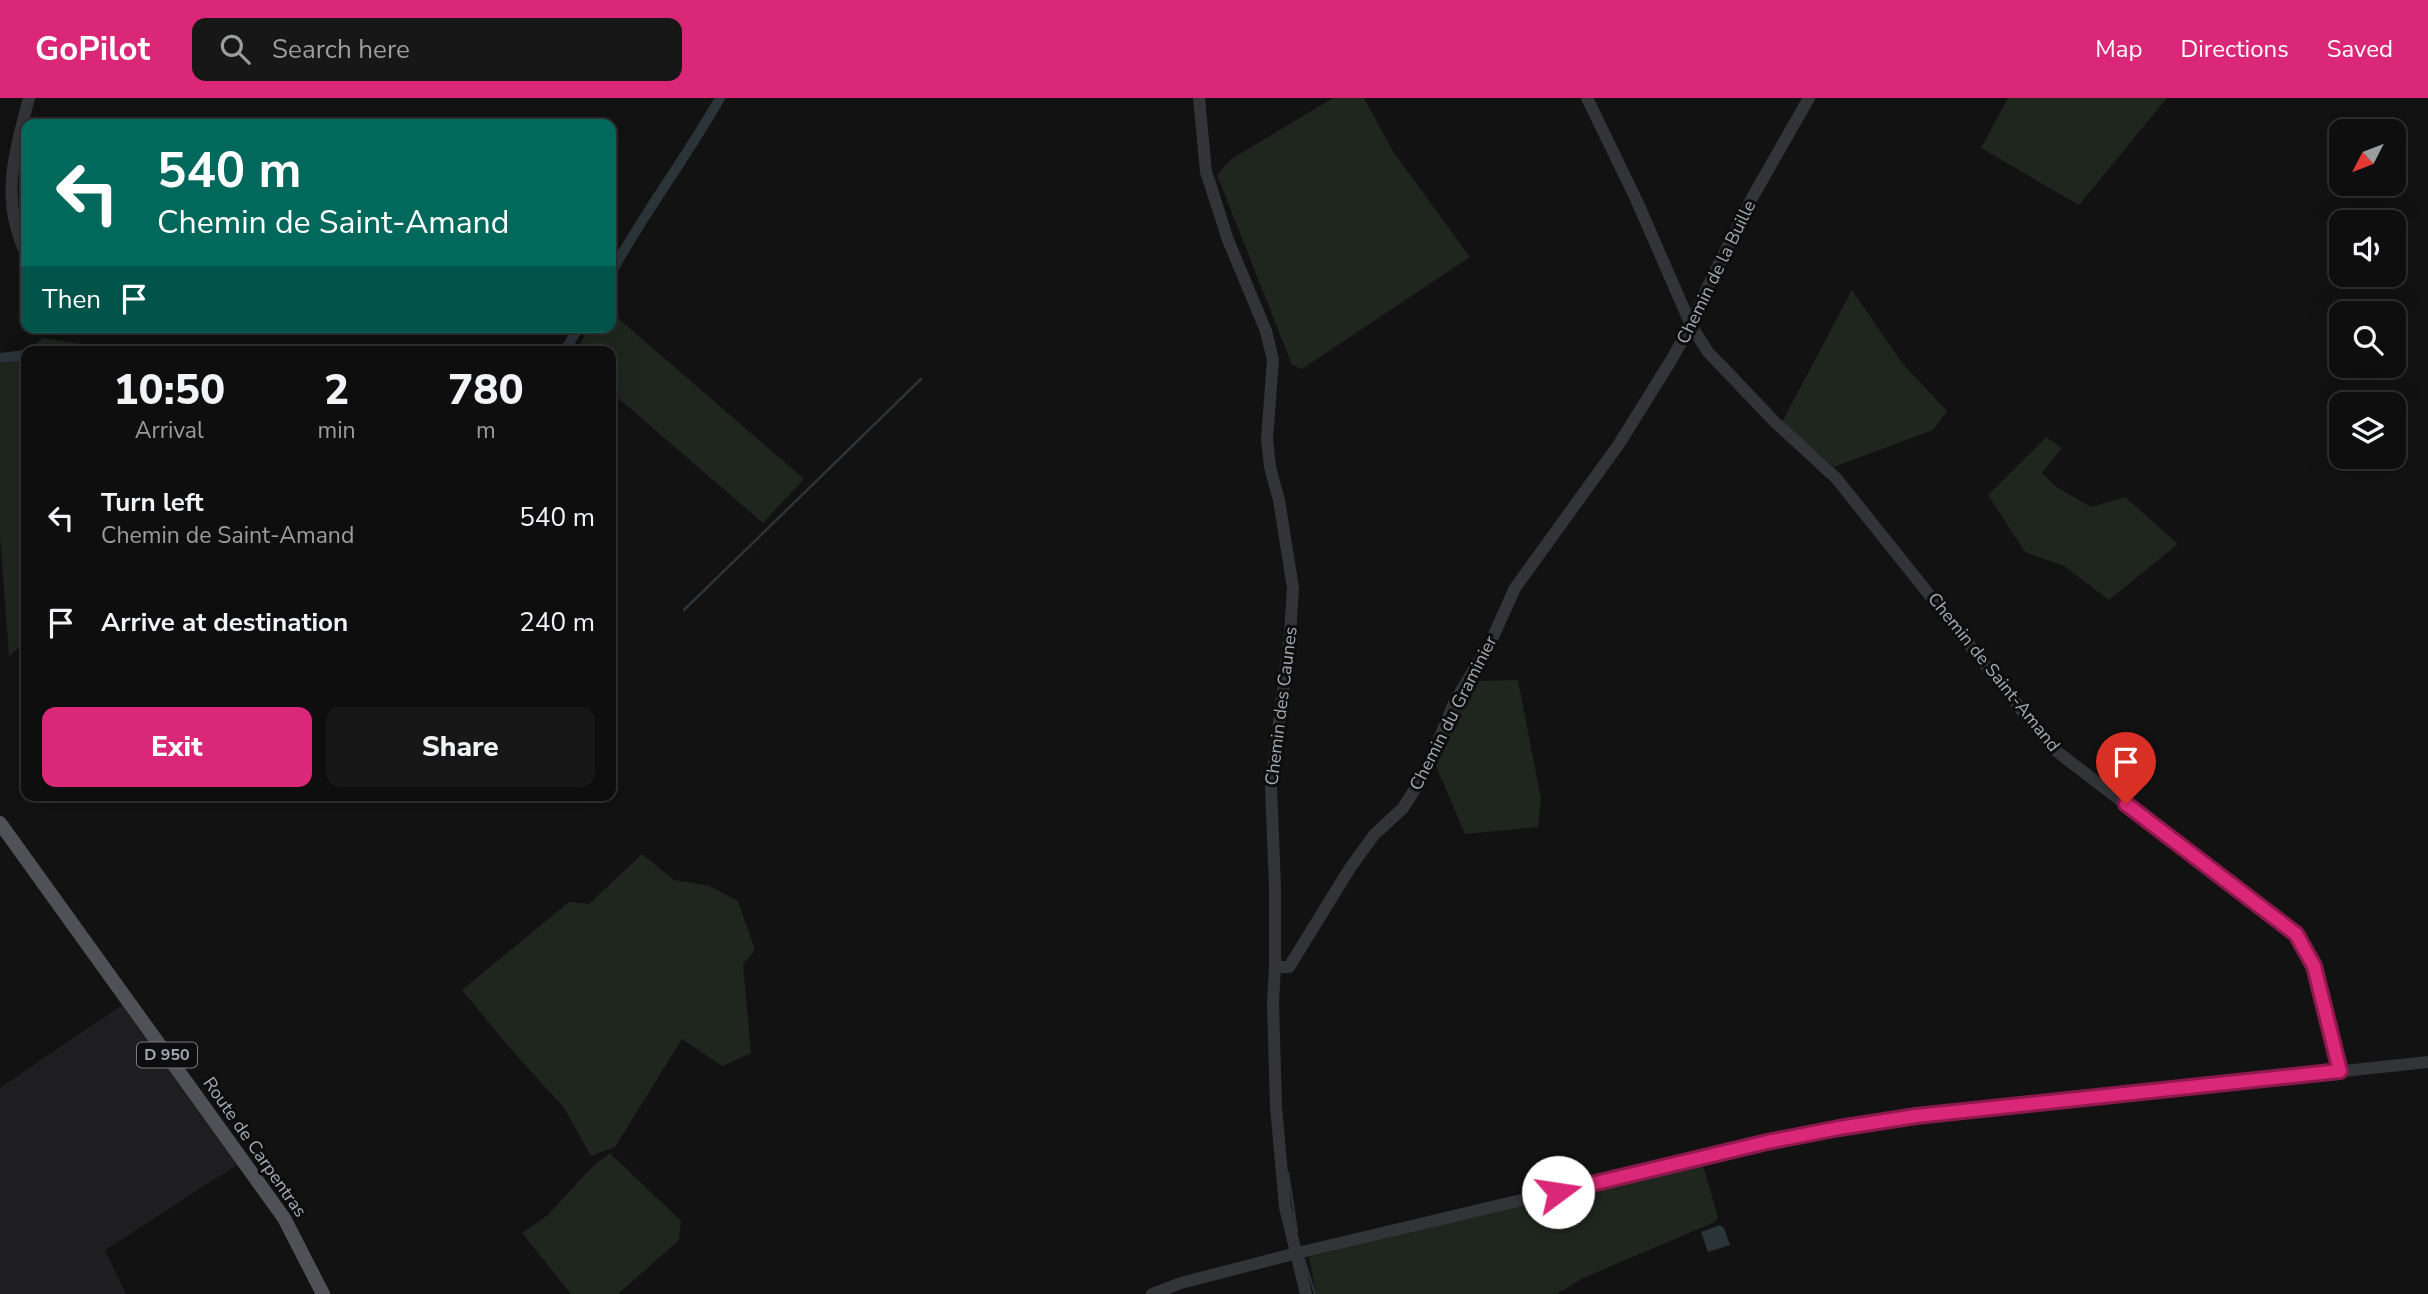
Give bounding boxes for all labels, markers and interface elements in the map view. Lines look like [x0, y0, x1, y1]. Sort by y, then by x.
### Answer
search box [192, 18, 682, 81]
text: GoPilot [35, 27, 150, 72]
icon: search [216, 30, 254, 68]
text: Search here [272, 32, 410, 67]
text: Map [2095, 33, 2142, 65]
text: Directions [2180, 33, 2289, 65]
text: Saved [2327, 33, 2393, 65]
north arrow [2329, 119, 2406, 196]
map controls [2329, 119, 2406, 469]
text: 540 m [157, 137, 301, 204]
icon: left [42, 147, 133, 238]
street label: Chemin de la Buille [1671, 196, 1761, 348]
text: Chemin de Saint-Amand [157, 201, 509, 244]
button: sound [2329, 210, 2406, 287]
icon: arrive [115, 280, 153, 318]
text: Then [42, 282, 101, 317]
button: search [2329, 301, 2406, 378]
text: 10:50 [113, 362, 225, 419]
text: 2 [324, 362, 349, 419]
text: 780 [448, 362, 524, 419]
button: layers [2329, 392, 2406, 469]
text: Arrival [135, 415, 204, 446]
text: min [318, 415, 356, 446]
text: m [476, 415, 496, 446]
text: Turn left [101, 485, 204, 520]
icon: left [42, 499, 80, 537]
text: 540 m [519, 500, 595, 535]
text: Chemin de Saint-Amand [101, 520, 354, 551]
street label: Chemin de Saint-Amand [1922, 587, 2066, 757]
icon: arrive [42, 604, 80, 642]
text: Arrive at destination [101, 605, 348, 640]
text: 240 m [519, 605, 595, 640]
street label: Chemin des Caunes [1259, 625, 1303, 787]
street label: Chemin du Graminier [1404, 631, 1503, 794]
button: Exit [42, 707, 312, 787]
button: Share [326, 707, 595, 787]
pin [2096, 732, 2156, 804]
icon: arrive [2107, 743, 2145, 781]
road number: D 950 [137, 1043, 197, 1068]
street label: Route de Carpentras [198, 1072, 312, 1222]
position arrow [1521, 1155, 1595, 1229]

